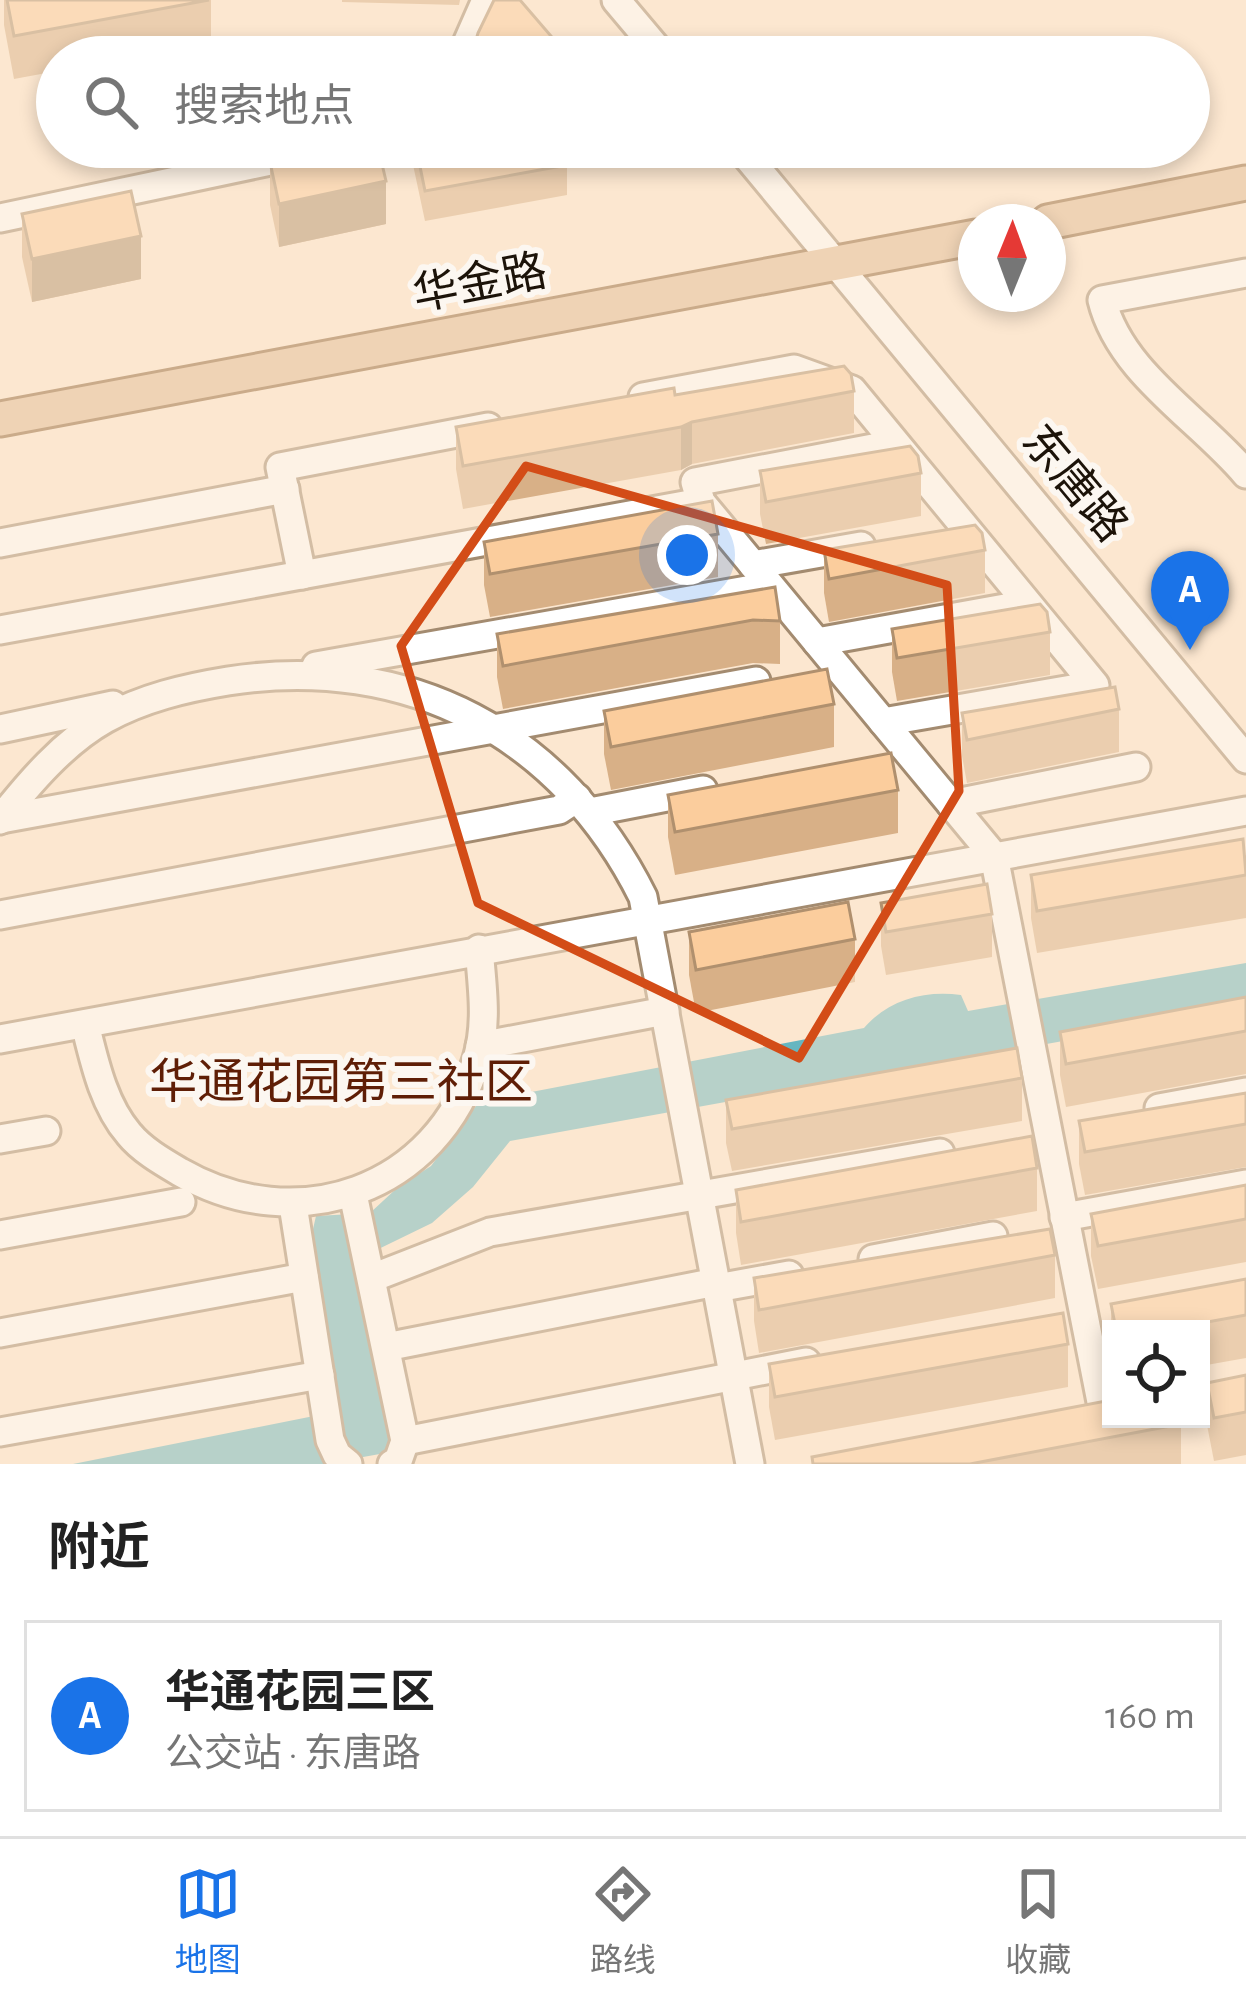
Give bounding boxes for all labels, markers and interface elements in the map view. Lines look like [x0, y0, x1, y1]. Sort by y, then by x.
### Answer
search box [36, 36, 1210, 168]
icon: search [78, 69, 144, 135]
text: 搜索地点 [174, 85, 354, 130]
north arrow [958, 204, 1066, 312]
street label: 华金路 [409, 246, 551, 319]
street label: 东唐路 [1013, 416, 1137, 550]
your location [657, 525, 717, 585]
pin: A [1151, 551, 1229, 650]
district label: 华通花园第三社区 [149, 1057, 533, 1108]
map controls [1102, 1320, 1210, 1428]
button: locate [1102, 1320, 1210, 1428]
text: 附近 [48, 1523, 150, 1574]
text: 华通花园三区 [165, 1671, 435, 1716]
text: A [78, 1697, 102, 1736]
text: 160 m [1105, 1697, 1195, 1736]
text: 公交站 · 东唐路 [165, 1735, 421, 1774]
tab: 地图 [175, 1861, 241, 1982]
tab: 路线 [590, 1861, 656, 1982]
tab: 收藏 [1005, 1861, 1071, 1982]

